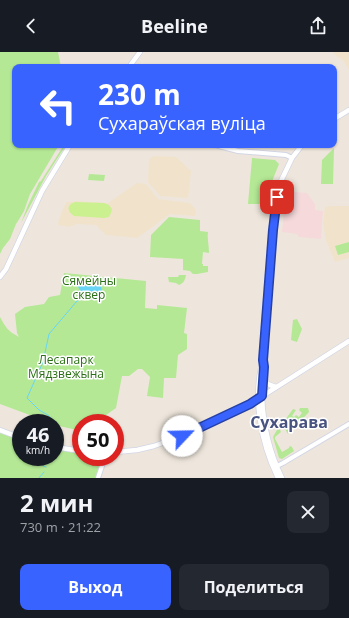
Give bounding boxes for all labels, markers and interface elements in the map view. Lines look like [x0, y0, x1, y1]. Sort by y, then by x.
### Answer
text: Beeline [141, 14, 208, 38]
icon: back [20, 15, 42, 37]
icon: share [307, 15, 329, 37]
text: 230 m [98, 75, 181, 113]
icon: left [32, 80, 84, 132]
text: Сухараўская вуліца [98, 111, 266, 135]
pin [260, 180, 294, 214]
icon: arrive [266, 186, 288, 208]
park label: Сямейны сквер [62, 272, 116, 303]
park label: Лесапарк Мядзвежына [28, 351, 104, 382]
district label: Сухарава [250, 411, 328, 433]
speed limit sign: 50 [72, 414, 124, 466]
position arrow [161, 415, 203, 457]
text: 46 [27, 421, 49, 448]
text: km/h [26, 443, 50, 457]
text: 2 мин [20, 486, 93, 519]
button: close [287, 491, 329, 533]
text: 730 m · 21:22 [20, 518, 101, 536]
button: Выход [20, 564, 171, 610]
button: Поделиться [179, 564, 329, 610]

